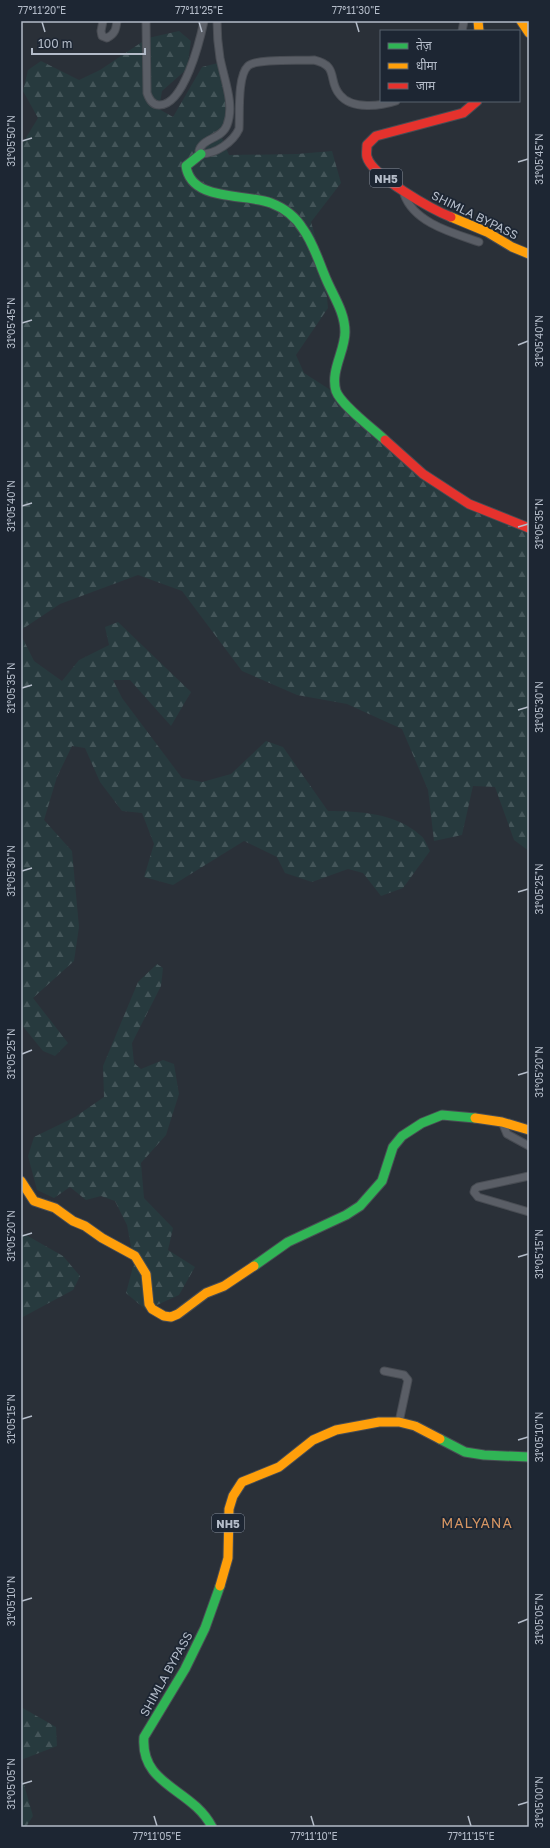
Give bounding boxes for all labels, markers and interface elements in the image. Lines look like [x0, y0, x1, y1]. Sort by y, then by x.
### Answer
text: 77°11'20"E [18, 4, 66, 16]
text: 77°11'25"E [175, 4, 223, 16]
text: 77°11'30"E [332, 4, 380, 16]
scale bar [32, 30, 145, 56]
legend [380, 30, 520, 102]
text: 100 m [38, 36, 72, 51]
text: तेज़ [416, 38, 433, 53]
text: धीमा [416, 58, 438, 73]
text: जाम [416, 78, 436, 93]
text: 31°05'50"N [5, 115, 17, 167]
text: 31°05'45"N [533, 133, 545, 185]
road number: NH5 [370, 169, 402, 187]
street label: SHIMLA BYPASS [429, 188, 521, 243]
text: 31°05'45"N [5, 297, 17, 349]
text: 31°05'40"N [533, 315, 545, 367]
text: 31°05'40"N [5, 480, 17, 532]
text: 31°05'35"N [533, 498, 545, 550]
text: 31°05'35"N [5, 662, 17, 714]
text: 31°05'30"N [533, 681, 545, 733]
text: 31°05'30"N [5, 845, 17, 897]
text: 31°05'25"N [533, 863, 545, 915]
text: 31°05'25"N [5, 1028, 17, 1080]
text: 31°05'20"N [533, 1046, 545, 1098]
text: 31°05'20"N [5, 1210, 17, 1262]
text: 31°05'15"N [533, 1229, 545, 1279]
text: 31°05'15"N [5, 1394, 17, 1444]
text: 31°05'10"N [533, 1412, 545, 1462]
road number: NH5 [212, 1514, 244, 1532]
district label: MALYANA [441, 1514, 513, 1531]
text: 31°05'10"N [5, 1576, 17, 1626]
text: 31°05'05"N [533, 1593, 545, 1645]
street label: SHIMLA BYPASS [137, 1629, 196, 1719]
text: 31°05'05"N [5, 1758, 17, 1810]
text: 31°05'00"N [533, 1776, 545, 1828]
text: 77°11'05"E [133, 1830, 181, 1842]
text: 77°11'10"E [290, 1830, 338, 1842]
text: 77°11'15"E [447, 1830, 495, 1842]

